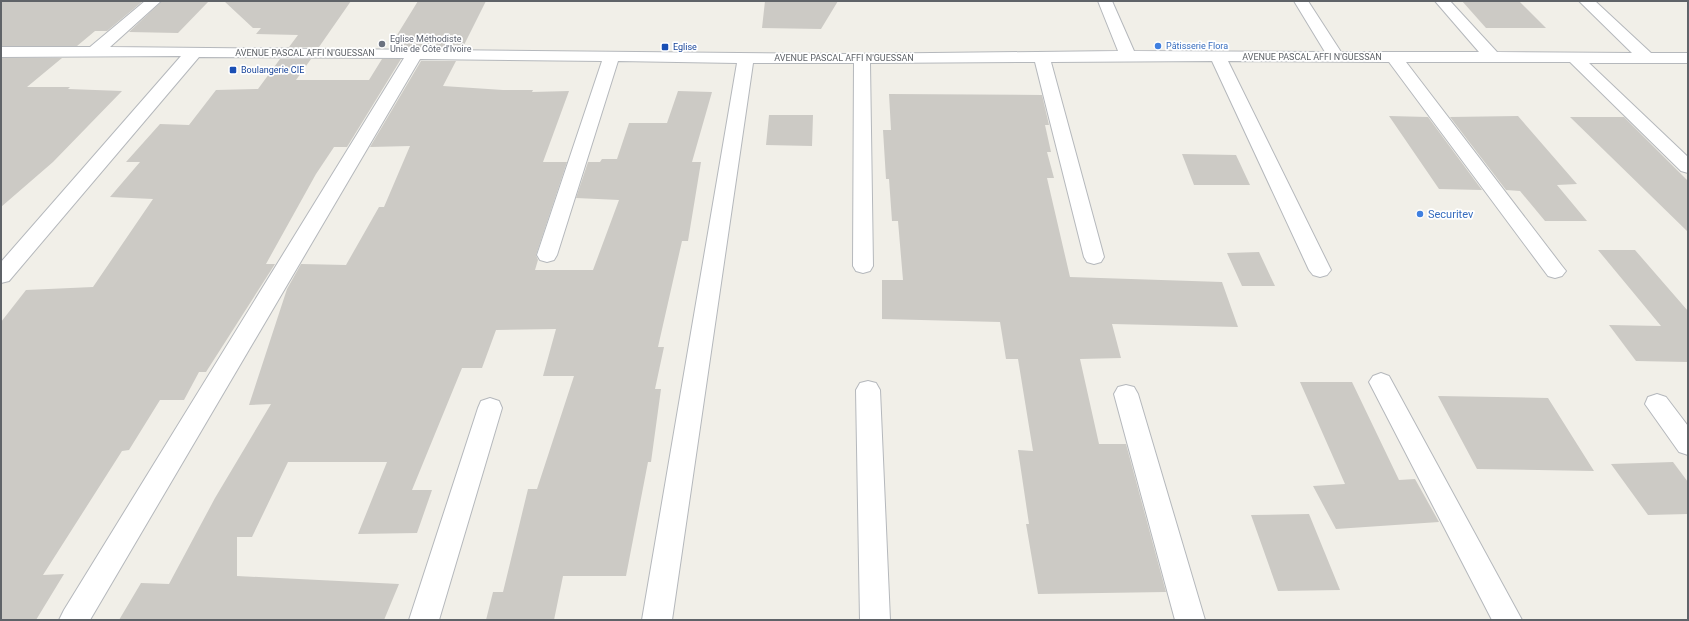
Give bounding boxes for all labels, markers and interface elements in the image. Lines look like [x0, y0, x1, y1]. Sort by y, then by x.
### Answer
place label: Eglise Méthodiste Unie de Côte d'Ivoire [390, 34, 472, 54]
marker: Eglise Méthodiste Unie de Côte d'Ivoire [377, 39, 387, 49]
marker: Pâtisserie Flora [1153, 41, 1163, 51]
place label: Pâtisserie Flora [1166, 41, 1228, 51]
marker: Eglise [660, 42, 670, 52]
place label: Eglise [673, 42, 697, 52]
street label: AVENUE PASCAL AFFI N'GUESSAN [235, 48, 375, 58]
street label: AVENUE PASCAL AFFI N'GUESSAN [1242, 52, 1382, 62]
street label: AVENUE PASCAL AFFI N'GUESSAN [774, 53, 914, 63]
marker: Boulangerie CIE [228, 65, 238, 75]
place label: Boulangerie CIE [241, 65, 304, 75]
place label: Securitev [1428, 208, 1474, 221]
marker: Securitev [1415, 209, 1425, 219]

